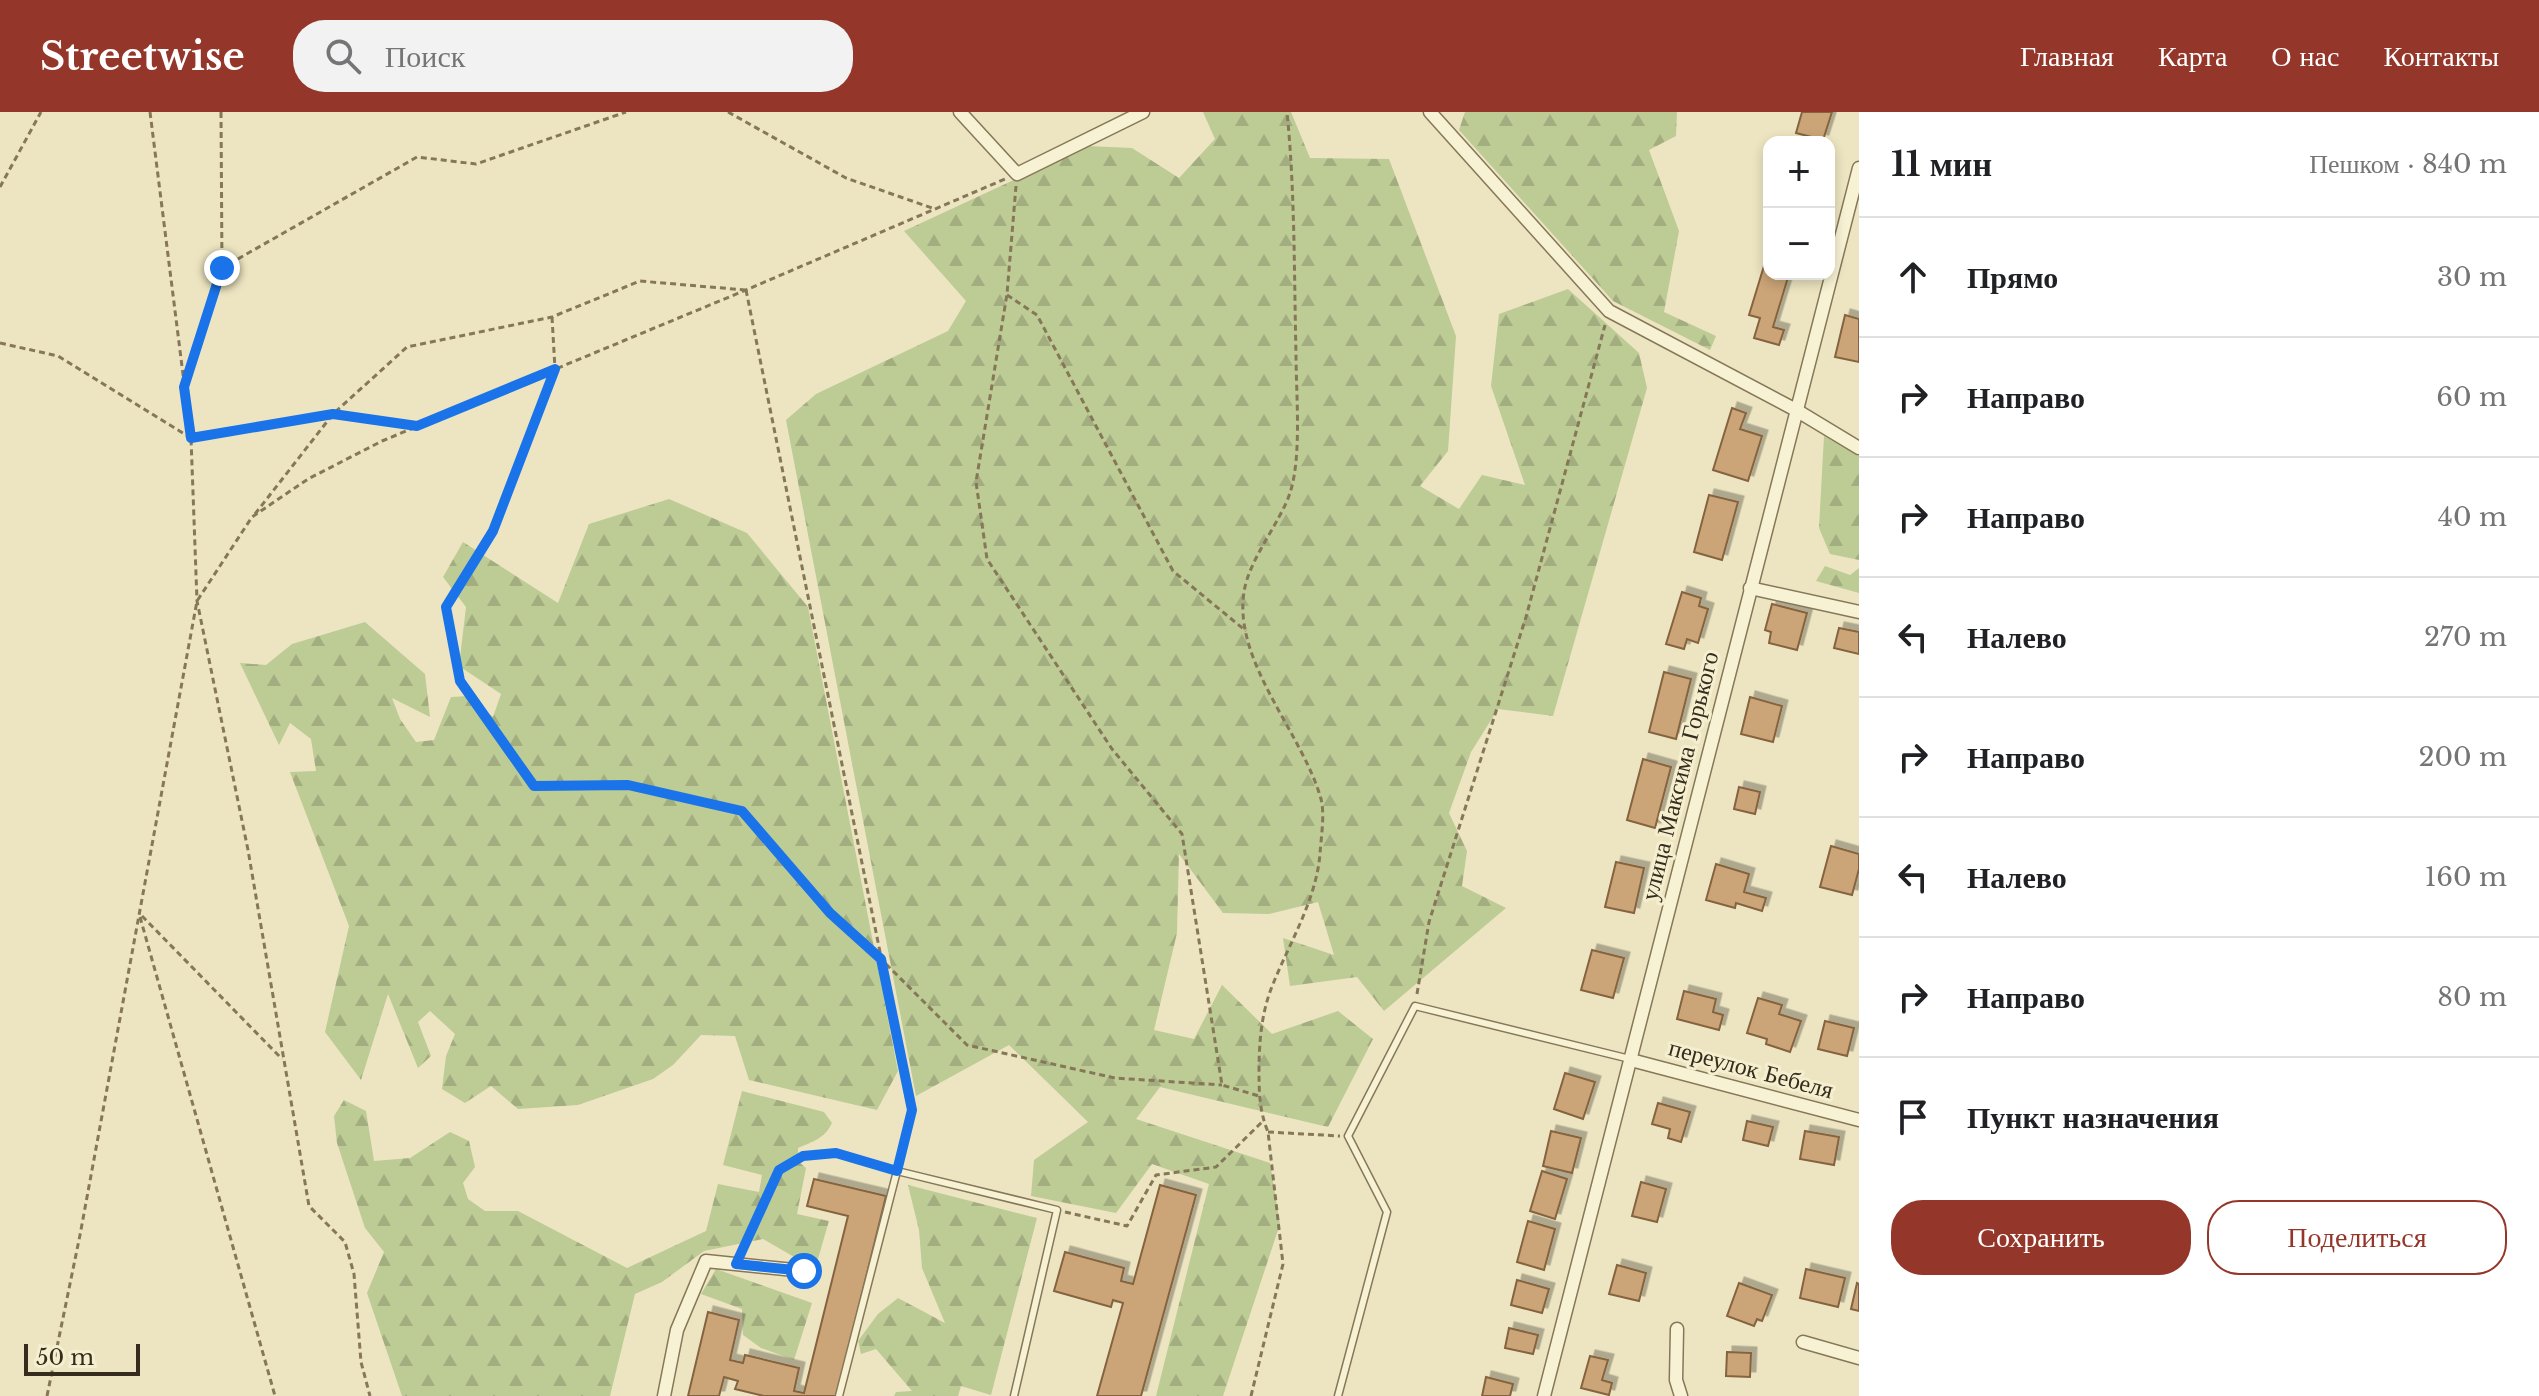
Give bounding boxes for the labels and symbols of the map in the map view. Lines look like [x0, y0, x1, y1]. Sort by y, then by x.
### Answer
route end [204, 250, 240, 286]
street label: улица Максима Горького [1635, 648, 1725, 903]
street label: переулок Бебеля [1666, 1033, 1837, 1104]
route start [786, 1253, 822, 1289]
scale bar [24, 1340, 140, 1376]

